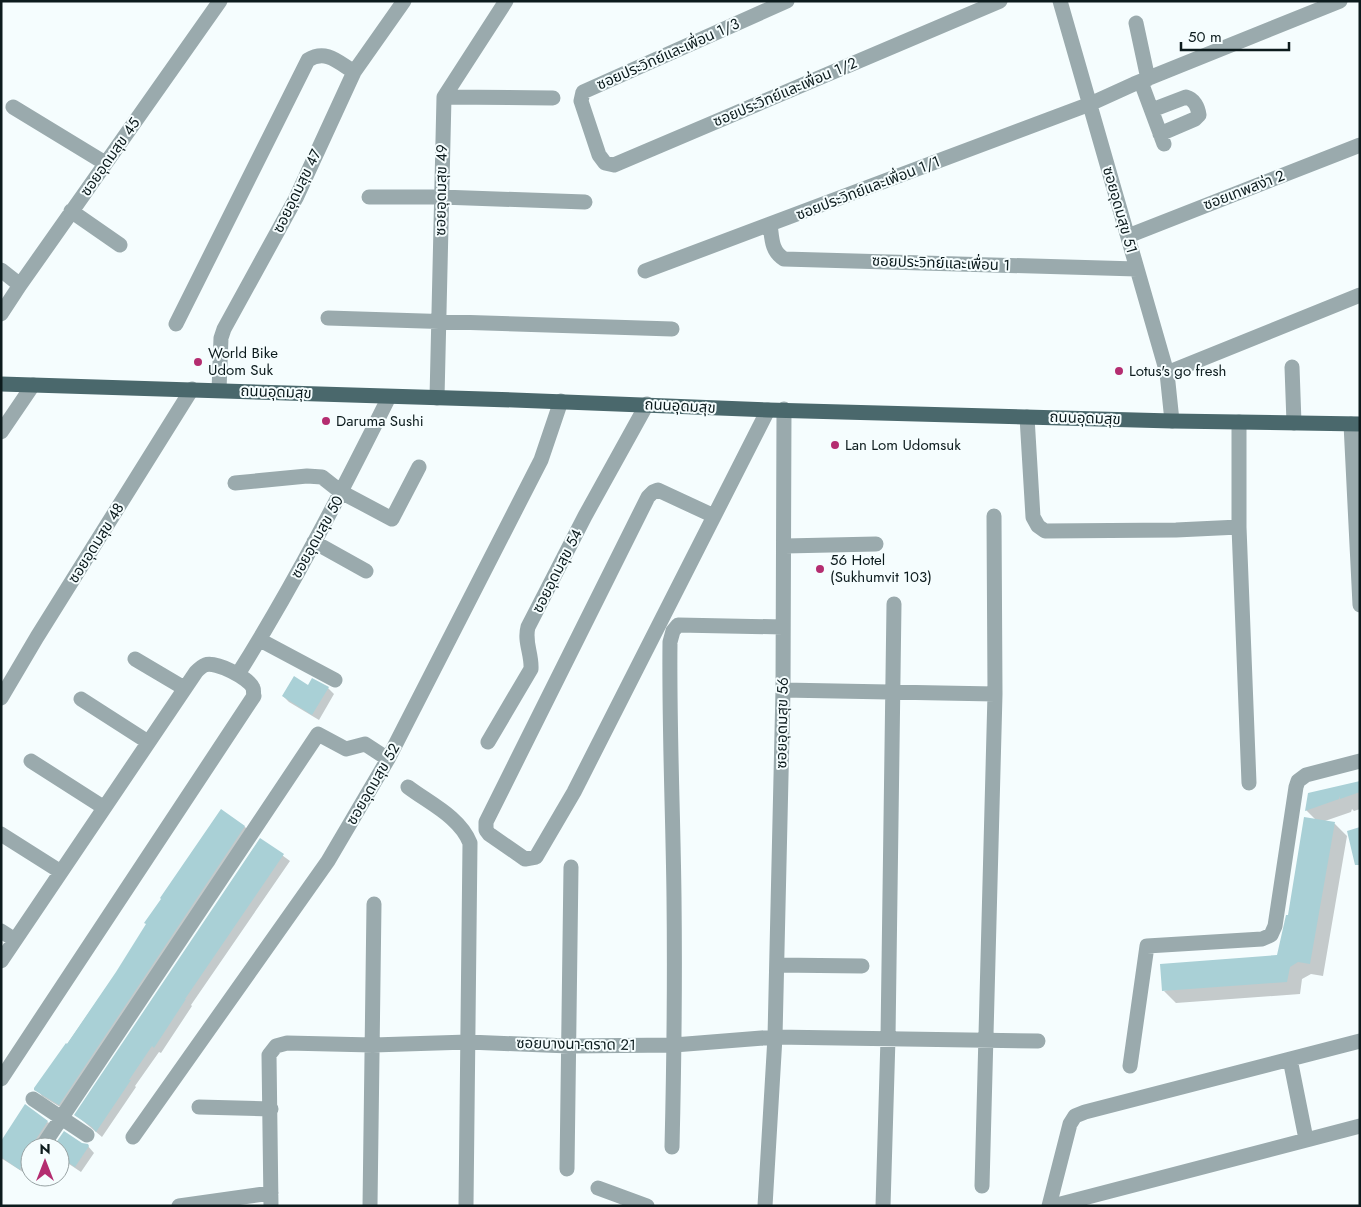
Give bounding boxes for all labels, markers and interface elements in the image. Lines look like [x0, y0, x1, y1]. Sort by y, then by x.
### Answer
street label: ซอยประวิทย์และเพื่อน 1/3 [593, 13, 743, 95]
scale bar [1181, 20, 1288, 52]
text: 50 m [1188, 26, 1222, 48]
street label: ซอยประวิทย์และเพื่อน 1/2 [710, 52, 860, 132]
street label: ซอยอุดมสุข 45 [75, 113, 145, 201]
street label: ซอยอุดมสุข 49 [429, 144, 453, 236]
street label: ซอยอุดมสุข 47 [267, 145, 327, 237]
street label: ซอยประวิทย์และเพื่อน 1/1 [793, 150, 943, 226]
street label: ซอยอุดมสุข 51 [1097, 164, 1143, 256]
street label: ซอยเทพสง่า 2 [1200, 164, 1288, 216]
street label: ซอยประวิทย์และเพื่อน 1 [871, 250, 1011, 276]
place label: World Bike Udom Suk [208, 342, 278, 381]
marker: World Bike Udom Suk [192, 356, 204, 368]
place label: Lotus's go fresh [1129, 360, 1226, 382]
marker: Lotus's go fresh [1113, 365, 1125, 377]
street label: ถนนอุดมสุข [240, 380, 312, 404]
street label: ถนนอุดมสุข [644, 393, 716, 419]
street label: ถนนอุดมสุข [1049, 406, 1121, 430]
place label: Daruma Sushi [336, 410, 424, 432]
marker: Daruma Sushi [320, 415, 332, 427]
place label: Lan Lom Udomsuk [845, 434, 961, 456]
marker: Lan Lom Udomsuk [829, 439, 841, 451]
street label: ซอยอุดมสุข 50 [285, 492, 349, 582]
street label: ซอยอุดมสุข 48 [63, 499, 129, 587]
street label: ซอยอุดมสุข 54 [526, 525, 588, 617]
place label: 56 Hotel (Sukhumvit 103) [830, 549, 932, 588]
marker: 56 Hotel (Sukhumvit 103) [814, 563, 826, 575]
street label: ซอยอุดมสุข 56 [770, 677, 794, 769]
street label: ซอยอุดมสุข 52 [341, 739, 405, 829]
street label: ซอยบางนา-ตราด 21 [516, 1032, 636, 1056]
north arrow [20, 1137, 70, 1187]
text: N [39, 1139, 51, 1159]

